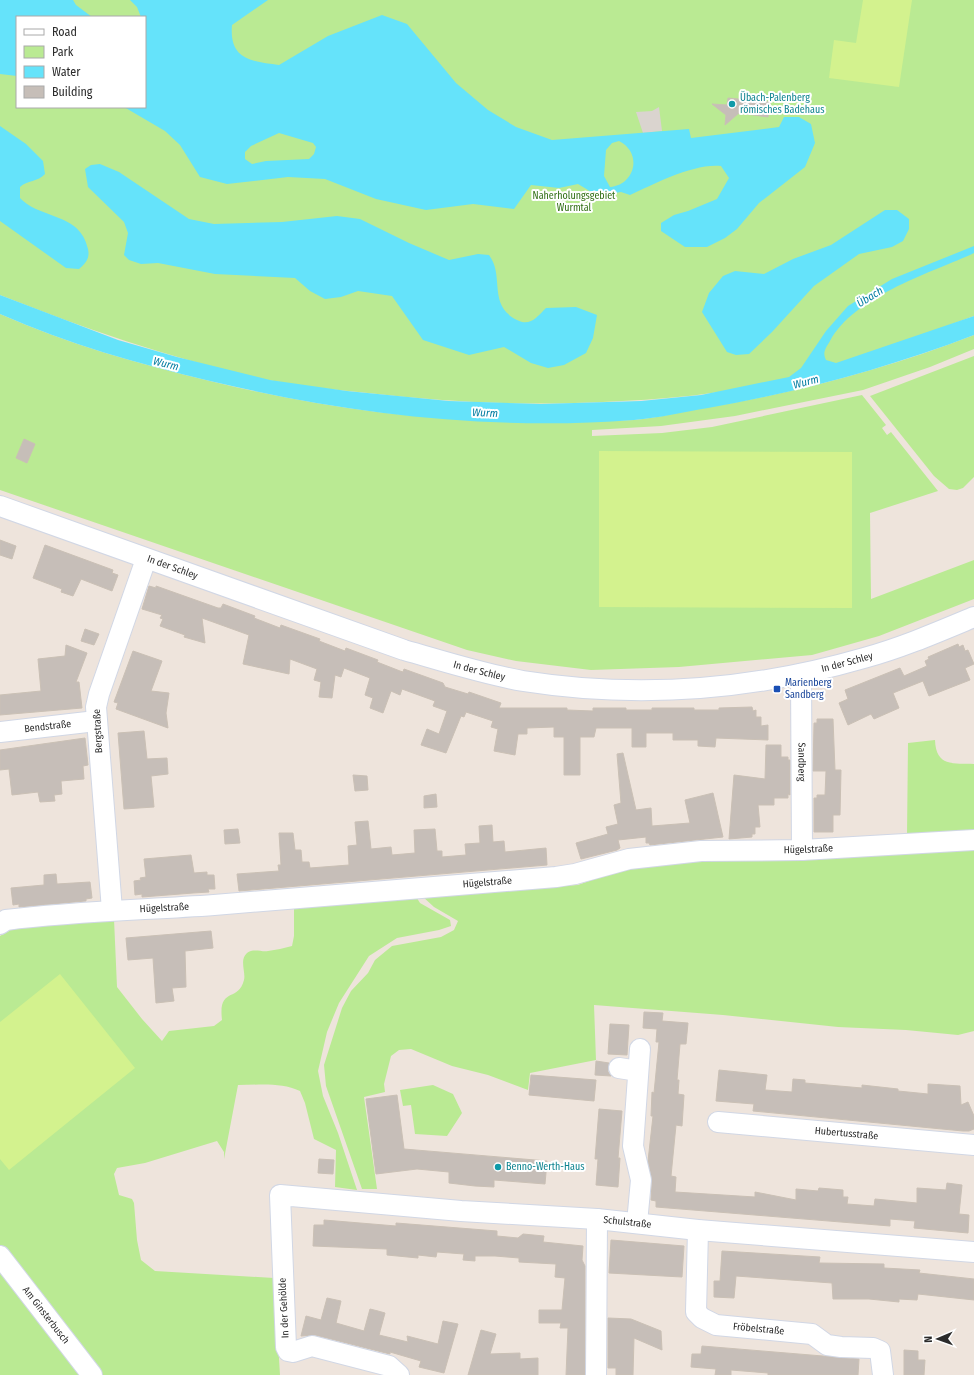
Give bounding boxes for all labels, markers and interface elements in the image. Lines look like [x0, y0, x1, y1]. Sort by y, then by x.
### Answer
legend [16, 16, 146, 108]
text: Road [52, 25, 77, 39]
text: Park [52, 45, 74, 59]
text: Water [52, 65, 81, 79]
text: Building [52, 85, 93, 99]
place label: Übach-Palenberg römisches Badehaus [740, 91, 824, 116]
marker: Übach-Palenberg römisches Badehaus [727, 99, 737, 109]
park label: Naherholungsgebiet Wurmtal [533, 190, 616, 214]
water label: Übach [854, 284, 886, 310]
water label: Wurm [152, 355, 180, 373]
water label: Wurm [792, 372, 820, 392]
water label: Wurm [472, 406, 498, 420]
street label: In der Schley [145, 553, 200, 582]
street label: In der Schley [820, 650, 875, 675]
street label: In der Schley [452, 659, 507, 683]
place label: Marienberg Sandberg [785, 677, 832, 701]
marker: Marienberg Sandberg [772, 684, 782, 694]
street label: Bergstraße [91, 709, 105, 753]
street label: Bendstraße [24, 718, 72, 735]
street label: Sandberg [795, 743, 808, 782]
street label: Hügelstraße [784, 842, 833, 856]
street label: Hügelstraße [462, 875, 512, 891]
street label: Hügelstraße [139, 901, 189, 915]
street label: Hubertusstraße [814, 1125, 879, 1142]
place label: Benno-Werth-Haus [506, 1161, 584, 1173]
marker: Benno-Werth-Haus [493, 1162, 503, 1172]
street label: Schulstraße [603, 1214, 652, 1231]
street label: In der Gehölde [276, 1277, 292, 1339]
street label: Am Ginsterbusch [20, 1284, 72, 1346]
north arrow [918, 1319, 958, 1359]
street label: Fröbelstraße [732, 1321, 785, 1337]
text: N [922, 1336, 935, 1343]

